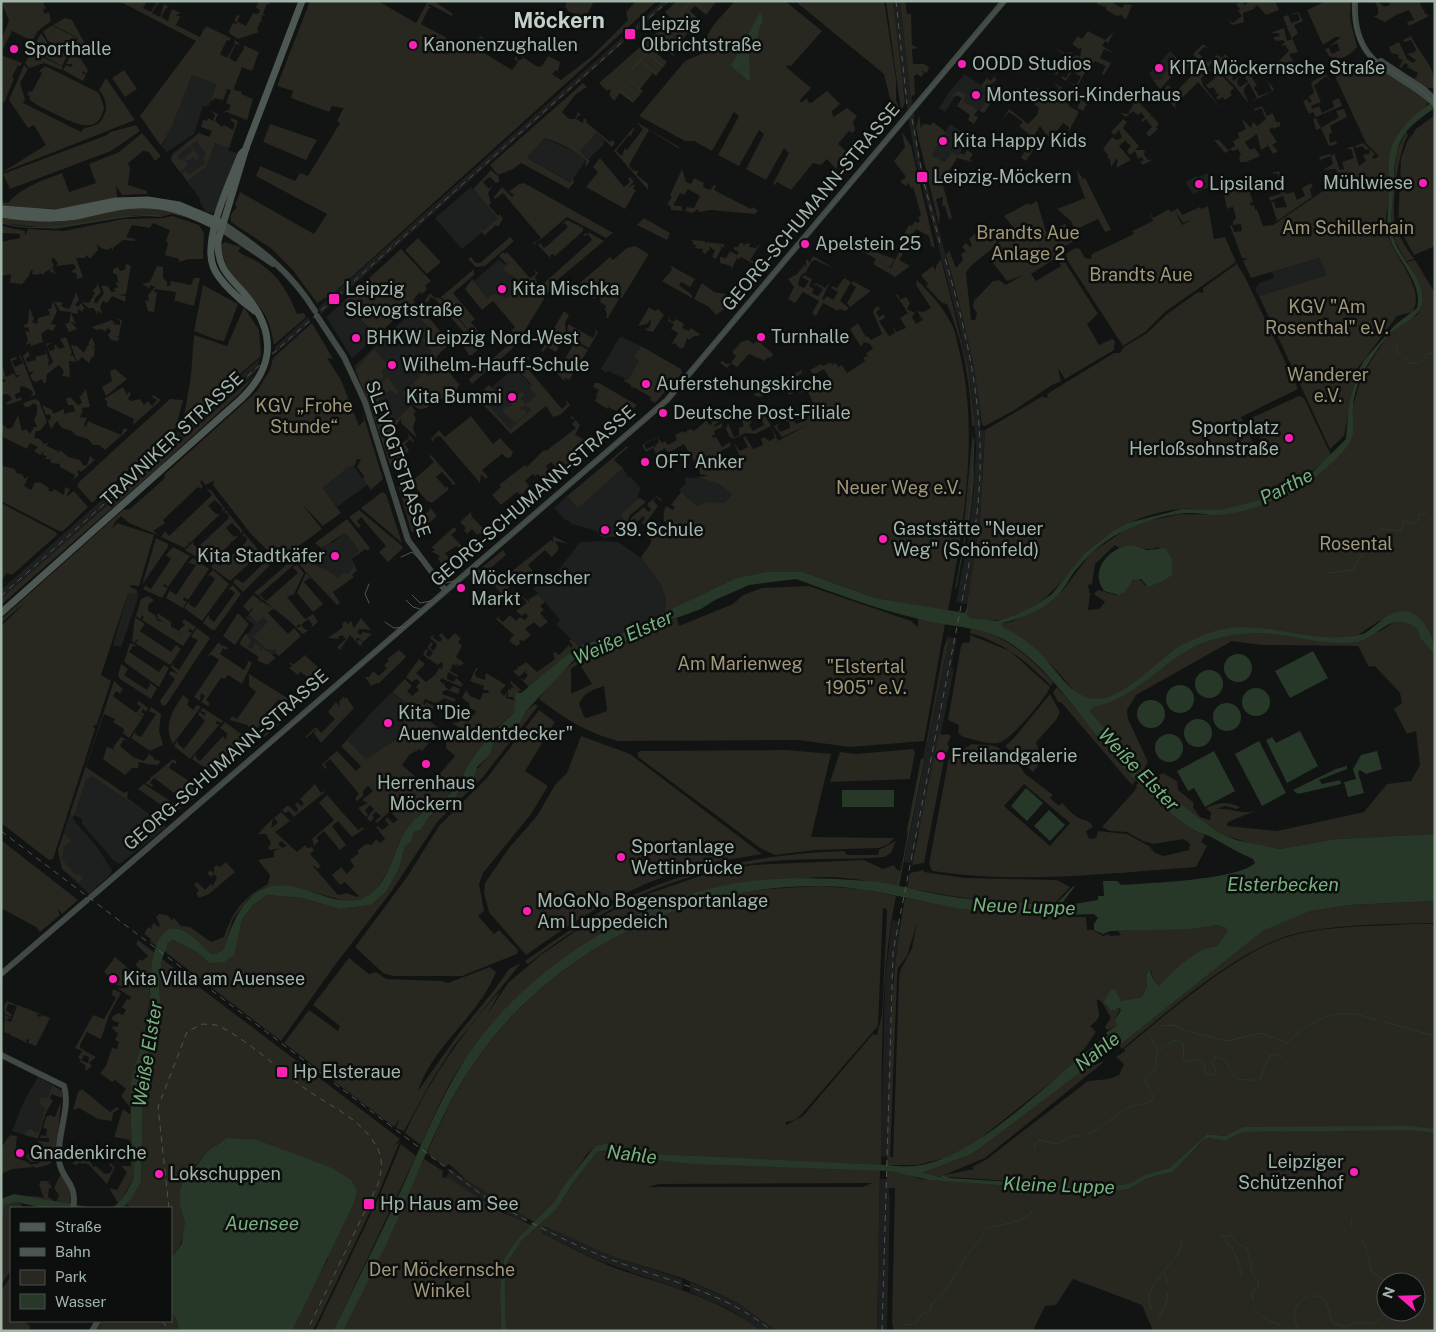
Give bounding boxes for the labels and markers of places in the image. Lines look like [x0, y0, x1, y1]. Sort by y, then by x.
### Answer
place label: Leipzig Olbrichtstraße [641, 13, 762, 55]
marker: Leipzig Olbrichtstraße [623, 27, 637, 41]
place label: Kanonenzughallen [423, 34, 578, 55]
place label: Sporthalle [24, 38, 111, 59]
marker: Kanonenzughallen [407, 39, 419, 51]
marker: Sporthalle [8, 43, 20, 55]
place label: OODD Studios [972, 53, 1091, 74]
place label: KITA Möckernsche Straße [1169, 57, 1385, 78]
marker: OODD Studios [956, 58, 968, 70]
marker: KITA Möckernsche Straße [1153, 62, 1165, 74]
place label: Montessori-Kinderhaus [986, 84, 1181, 105]
marker: Montessori-Kinderhaus [970, 89, 982, 101]
place label: Kita Happy Kids [953, 130, 1087, 151]
marker: Kita Happy Kids [937, 135, 949, 147]
place label: Leipzig-Möckern [933, 166, 1072, 187]
marker: Leipzig-Möckern [915, 170, 929, 184]
place label: Mühlwiese [1323, 172, 1413, 193]
place label: Lipsiland [1209, 173, 1285, 194]
marker: Mühlwiese [1417, 177, 1429, 189]
marker: Lipsiland [1193, 178, 1205, 190]
place label: Apelstein 25 [815, 233, 921, 254]
marker: Apelstein 25 [799, 238, 811, 250]
place label: Leipzig Slevogtstraße [345, 278, 463, 320]
place label: Kita Mischka [512, 278, 619, 299]
marker: Kita Mischka [496, 283, 508, 295]
marker: Leipzig Slevogtstraße [327, 292, 341, 306]
place label: Turnhalle [771, 326, 849, 347]
place label: BHKW Leipzig Nord-West [366, 327, 579, 348]
marker: Turnhalle [755, 331, 767, 343]
marker: BHKW Leipzig Nord-West [350, 332, 362, 344]
place label: Wilhelm-Hauff-Schule [402, 354, 589, 375]
marker: Wilhelm-Hauff-Schule [386, 359, 398, 371]
place label: Auferstehungskirche [656, 373, 832, 394]
marker: Auferstehungskirche [640, 378, 652, 390]
place label: Kita Bummi [406, 386, 502, 407]
marker: Kita Bummi [506, 391, 518, 403]
place label: Deutsche Post-Filiale [673, 402, 851, 423]
marker: Deutsche Post-Filiale [657, 407, 669, 419]
place label: Sportplatz Herloßsohnstraße [1129, 417, 1279, 459]
marker: Sportplatz Herloßsohnstraße [1283, 432, 1295, 444]
place label: OFT Anker [655, 451, 745, 472]
marker: OFT Anker [639, 456, 651, 468]
place label: Gaststätte "Neuer Weg" (Schönfeld) [893, 518, 1044, 560]
place label: 39. Schule [615, 519, 704, 540]
marker: 39. Schule [599, 524, 611, 536]
marker: Gaststätte "Neuer Weg" (Schönfeld) [877, 533, 889, 545]
place label: Kita Stadtkäfer [197, 545, 325, 566]
marker: Kita Stadtkäfer [329, 550, 341, 562]
place label: Möckernscher Markt [471, 567, 590, 609]
marker: Möckernscher Markt [455, 582, 467, 594]
place label: Kita "Die Auenwaldentdecker" [398, 702, 573, 744]
marker: Kita "Die Auenwaldentdecker" [382, 717, 394, 729]
place label: Freilandgalerie [951, 745, 1078, 766]
marker: Freilandgalerie [935, 750, 947, 762]
marker: Herrenhaus Möckern [420, 758, 432, 770]
place label: Herrenhaus Möckern [377, 772, 475, 814]
place label: Sportanlage Wettinbrücke [631, 836, 743, 878]
marker: Sportanlage Wettinbrücke [615, 851, 627, 863]
place label: MoGoNo Bogensportanlage Am Luppedeich [537, 890, 768, 932]
marker: MoGoNo Bogensportanlage Am Luppedeich [521, 905, 533, 917]
place label: Kita Villa am Auensee [123, 968, 305, 989]
marker: Kita Villa am Auensee [107, 973, 119, 985]
place label: Hp Elsteraue [293, 1061, 401, 1082]
marker: Hp Elsteraue [275, 1065, 289, 1079]
place label: Gnadenkirche [30, 1142, 147, 1163]
marker: Gnadenkirche [14, 1147, 26, 1159]
place label: Leipziger Schützenhof [1238, 1151, 1344, 1193]
place label: Lokschuppen [169, 1163, 281, 1184]
marker: Leipziger Schützenhof [1348, 1166, 1360, 1178]
marker: Lokschuppen [153, 1168, 165, 1180]
place label: Hp Haus am See [380, 1193, 519, 1214]
marker: Hp Haus am See [362, 1197, 376, 1211]

